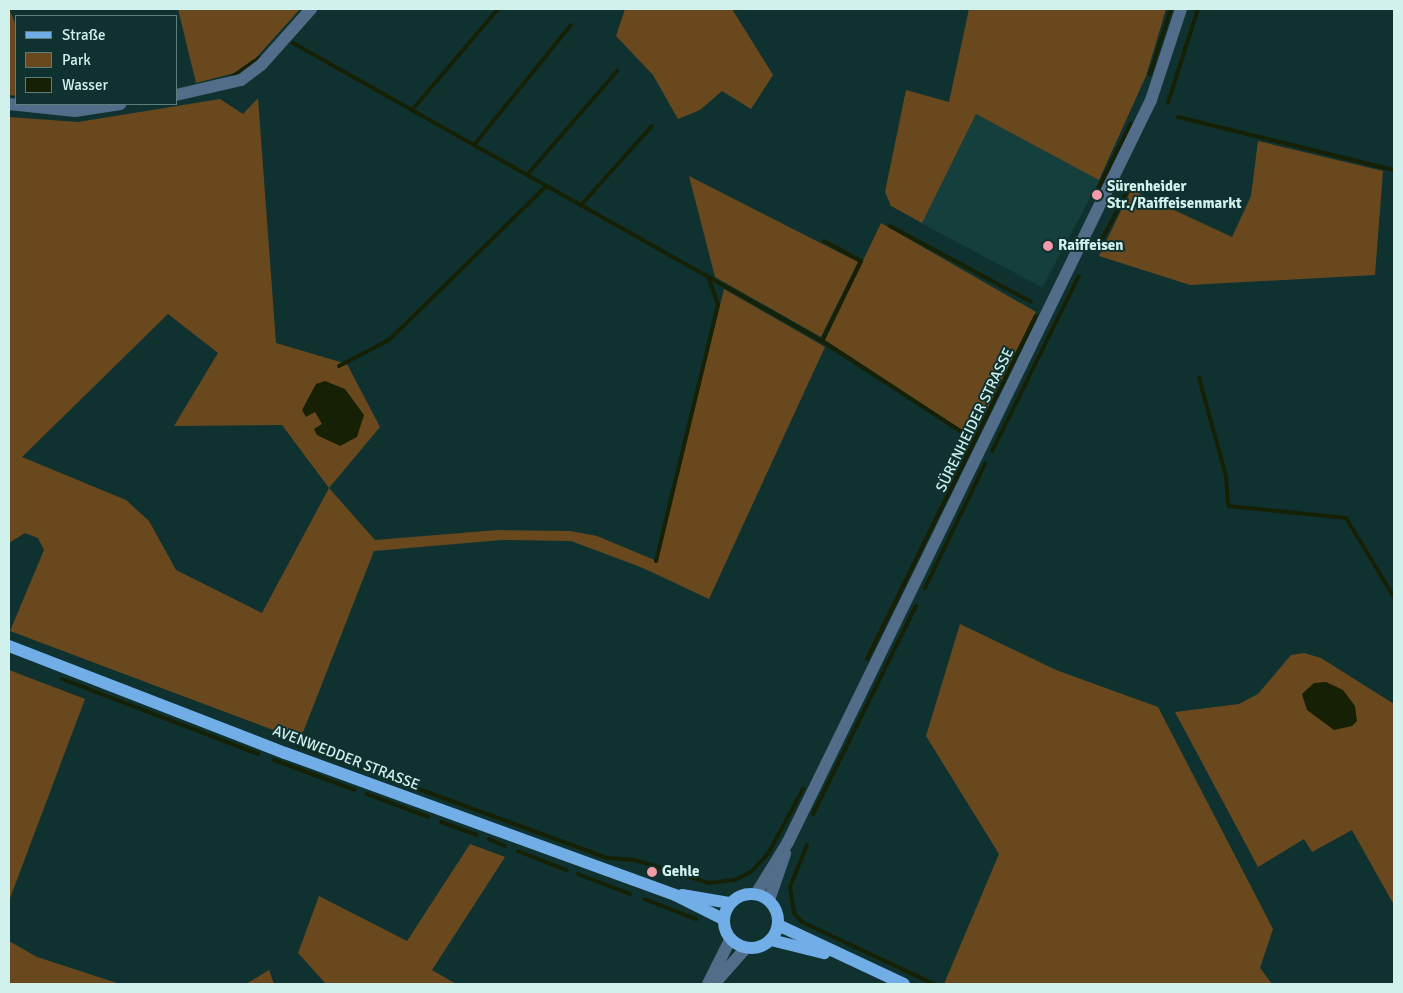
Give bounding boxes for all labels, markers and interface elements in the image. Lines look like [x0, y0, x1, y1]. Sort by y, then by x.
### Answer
legend [15, 15, 178, 105]
text: Straße [62, 26, 106, 44]
text: Park [62, 51, 91, 69]
text: Wasser [62, 76, 108, 94]
place label: Sürenheider Str./Raiffeisenmarkt [1107, 177, 1242, 212]
marker: Sürenheider Str./Raiffeisenmarkt [1091, 189, 1103, 201]
place label: Raiffeisen [1058, 237, 1123, 255]
marker: Raiffeisen [1042, 240, 1054, 252]
street label: SÜRENHEIDER STRASSE [932, 345, 1018, 495]
street label: AVENWEDDER STRASSE [270, 722, 422, 794]
place label: Gehle [662, 863, 699, 881]
marker: Gehle [646, 866, 658, 878]

